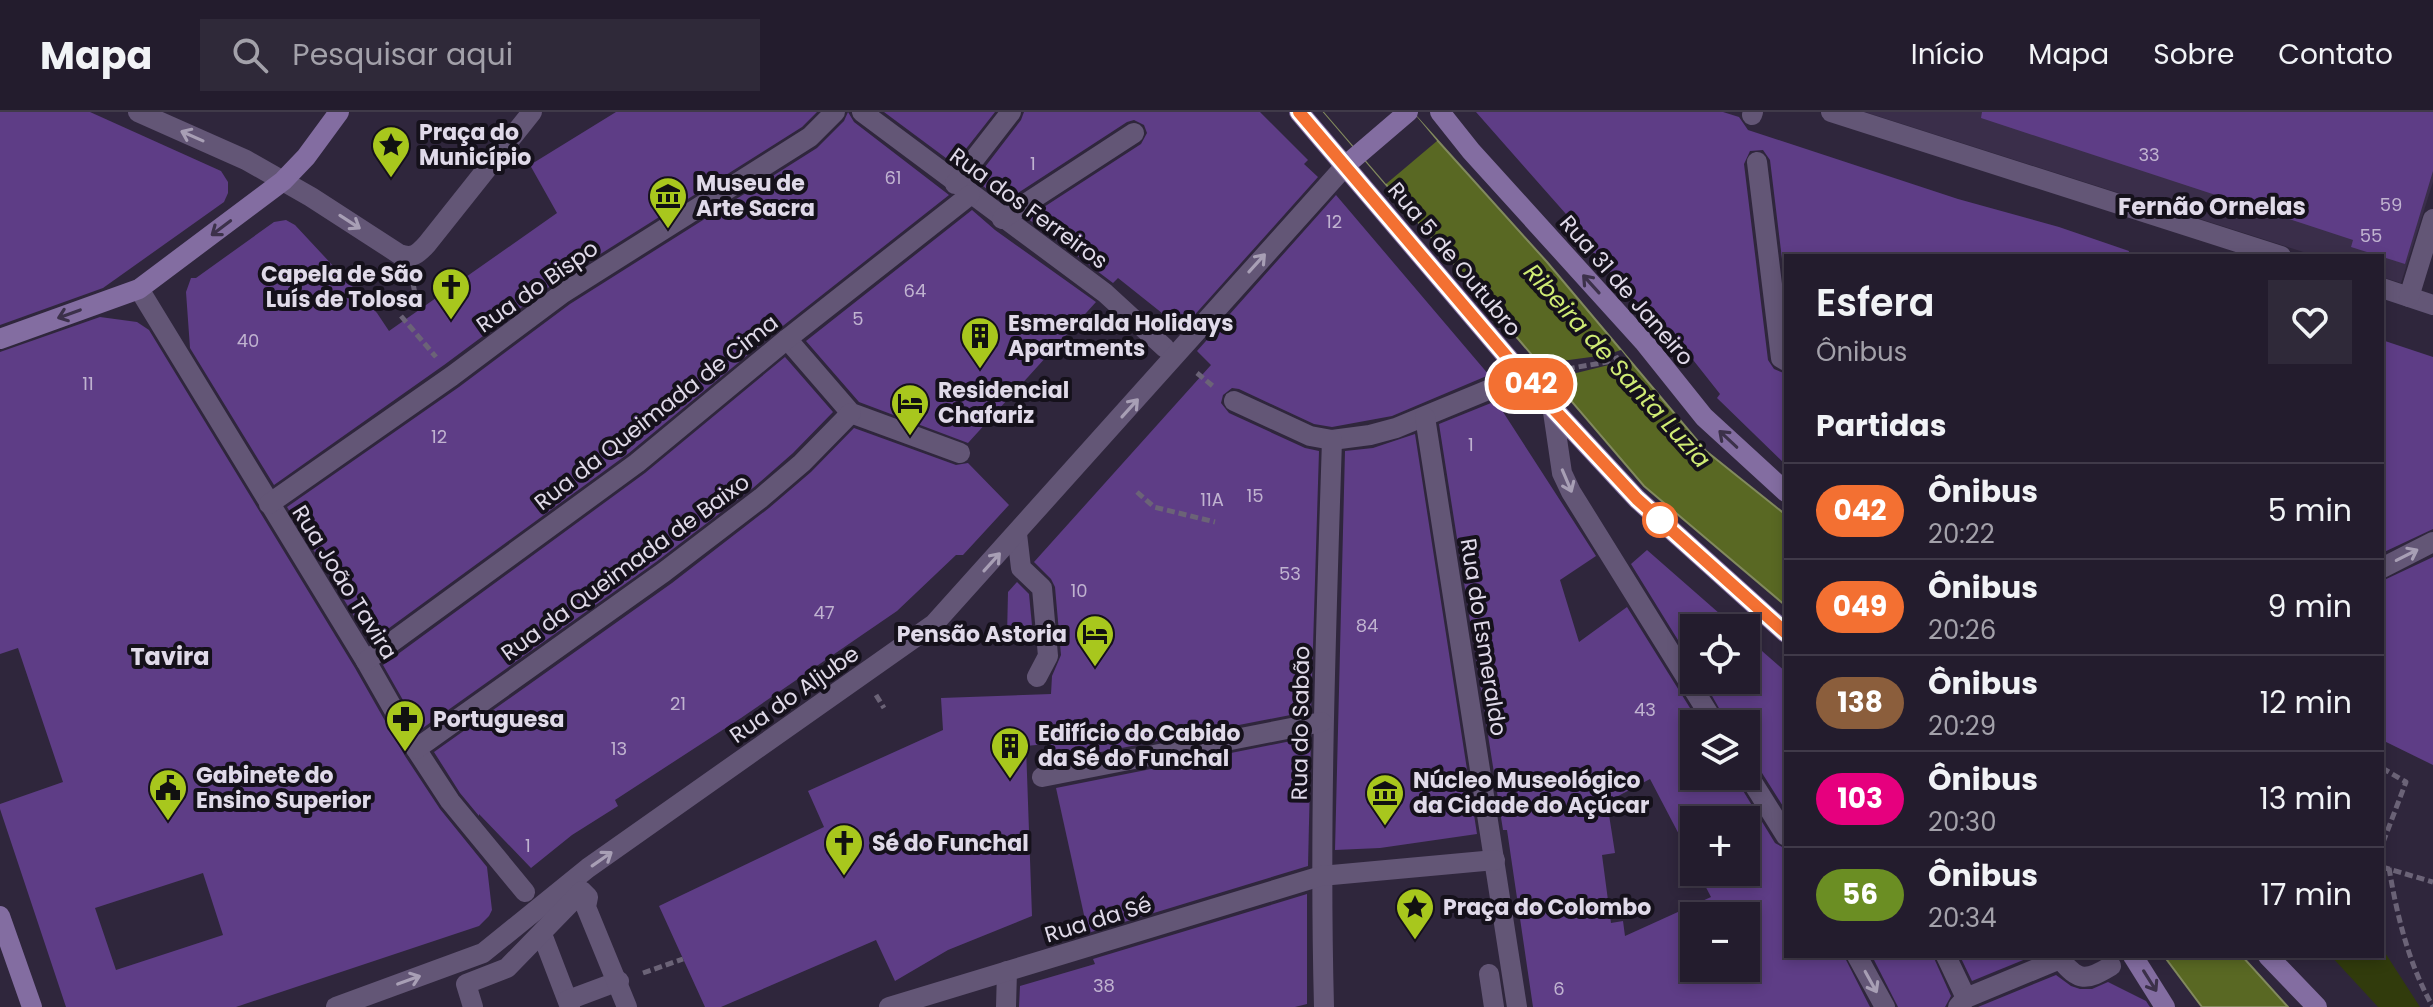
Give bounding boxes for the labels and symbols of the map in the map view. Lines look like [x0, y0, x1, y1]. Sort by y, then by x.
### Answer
place label: Praça do Município [419, 117, 531, 173]
place icon: Praça do Município [370, 124, 412, 179]
one-way arrow [180, 128, 204, 143]
street label: Rua dos Ferreiros [943, 140, 1114, 276]
house number: 33 [2138, 142, 2160, 167]
house number: 1 [1030, 151, 1036, 176]
house number: 61 [884, 165, 902, 190]
place label: Museu de Arte Sacra [696, 168, 815, 224]
museum icon: Museu de Arte Sacra [647, 175, 689, 230]
street label: Rua 5 de Outubro [1381, 175, 1528, 343]
district label: Fernão Ornelas [2118, 190, 2306, 223]
house number: 59 [2380, 192, 2402, 217]
street label: Rua 31 de Janeiro [1552, 208, 1701, 372]
house number: 12 [1326, 209, 1342, 234]
one-way arrow [338, 214, 360, 230]
one-way arrow [210, 219, 232, 236]
house number: 55 [2360, 223, 2382, 248]
street label: Rua do Bispo [470, 233, 604, 340]
one-way arrow [1247, 254, 1265, 274]
water label: Ribeira de Santa Luzia [1517, 256, 1718, 475]
place label: Capela de São Luís de Tolosa [261, 259, 423, 315]
church icon: Capela de São Luís de Tolosa [430, 266, 472, 321]
one-way arrow [1583, 275, 1601, 295]
house number: 64 [904, 278, 926, 303]
house number: 5 [852, 306, 864, 331]
street label: Rua da Queimada de Cima [528, 307, 785, 518]
one-way arrow [58, 308, 82, 322]
place label: Esmeralda Holidays Apartments [1008, 308, 1234, 364]
building icon: Esmeralda Holidays Apartments [959, 315, 1001, 370]
house number: 40 [237, 328, 259, 353]
line badge: 042 [1485, 358, 1577, 410]
house number: 11 [82, 371, 94, 396]
place label: Residencial Chafariz [938, 375, 1069, 431]
hotel icon: Residencial Chafariz [889, 382, 931, 437]
one-way arrow [1120, 398, 1138, 418]
house number: 12 [431, 424, 447, 449]
one-way arrow [1718, 430, 1738, 449]
house number: 1 [1468, 432, 1474, 457]
street label: Rua da Queimada de Baixo [495, 467, 756, 668]
one-way arrow [1560, 468, 1575, 493]
house number: 15 [1246, 483, 1264, 508]
house number: 11A [1200, 487, 1224, 512]
street label: Rua João Tavira [285, 499, 404, 665]
unlabelled marker [1643, 503, 1677, 537]
street label: Rua do Esmeraldo [1453, 536, 1514, 738]
one-way arrow [2395, 547, 2419, 563]
one-way arrow [982, 553, 1000, 573]
house number: 53 [1279, 561, 1301, 586]
house number: 10 [1070, 578, 1088, 603]
house number: 47 [813, 600, 835, 625]
hotel icon: Pensão Astoria [1074, 613, 1116, 668]
house number: 84 [1356, 613, 1378, 638]
place label: Pensão Astoria [897, 619, 1067, 650]
street label: Rua do Aljube [723, 638, 865, 751]
district label: Tavira [130, 640, 210, 673]
street label: Rua do Sabão [1284, 645, 1317, 801]
house number: 21 [670, 691, 686, 716]
house number: 43 [1634, 697, 1656, 722]
pharmacy icon: Portuguesa [384, 698, 426, 753]
place label: Portuguesa [433, 704, 564, 735]
place label: Edifício do Cabido da Sé do Funchal [1038, 718, 1241, 774]
building icon: Edifício do Cabido da Sé do Funchal [989, 725, 1031, 780]
house number: 13 [611, 736, 627, 761]
place label: Gabinete do Ensino Superior [196, 760, 371, 816]
place label: Núcleo Museológico da Cidade do Açúcar [1413, 765, 1649, 821]
public building icon: Gabinete do Ensino Superior [147, 767, 189, 822]
museum icon: Núcleo Museológico da Cidade do Açúcar [1364, 772, 1406, 827]
church icon: Sé do Funchal [823, 822, 865, 877]
place label: Sé do Funchal [872, 828, 1029, 859]
house number: 1 [525, 833, 531, 858]
one-way arrow [590, 851, 612, 867]
place icon: Praça do Colombo [1394, 886, 1436, 941]
street label: Rua da Sé [1041, 889, 1155, 950]
place label: Praça do Colombo [1443, 892, 1651, 923]
one-way arrow [1864, 969, 1879, 993]
one-way arrow [2143, 969, 2159, 992]
one-way arrow [396, 972, 421, 986]
house number: 38 [1093, 973, 1115, 998]
house number: 6 [1553, 976, 1565, 1001]

